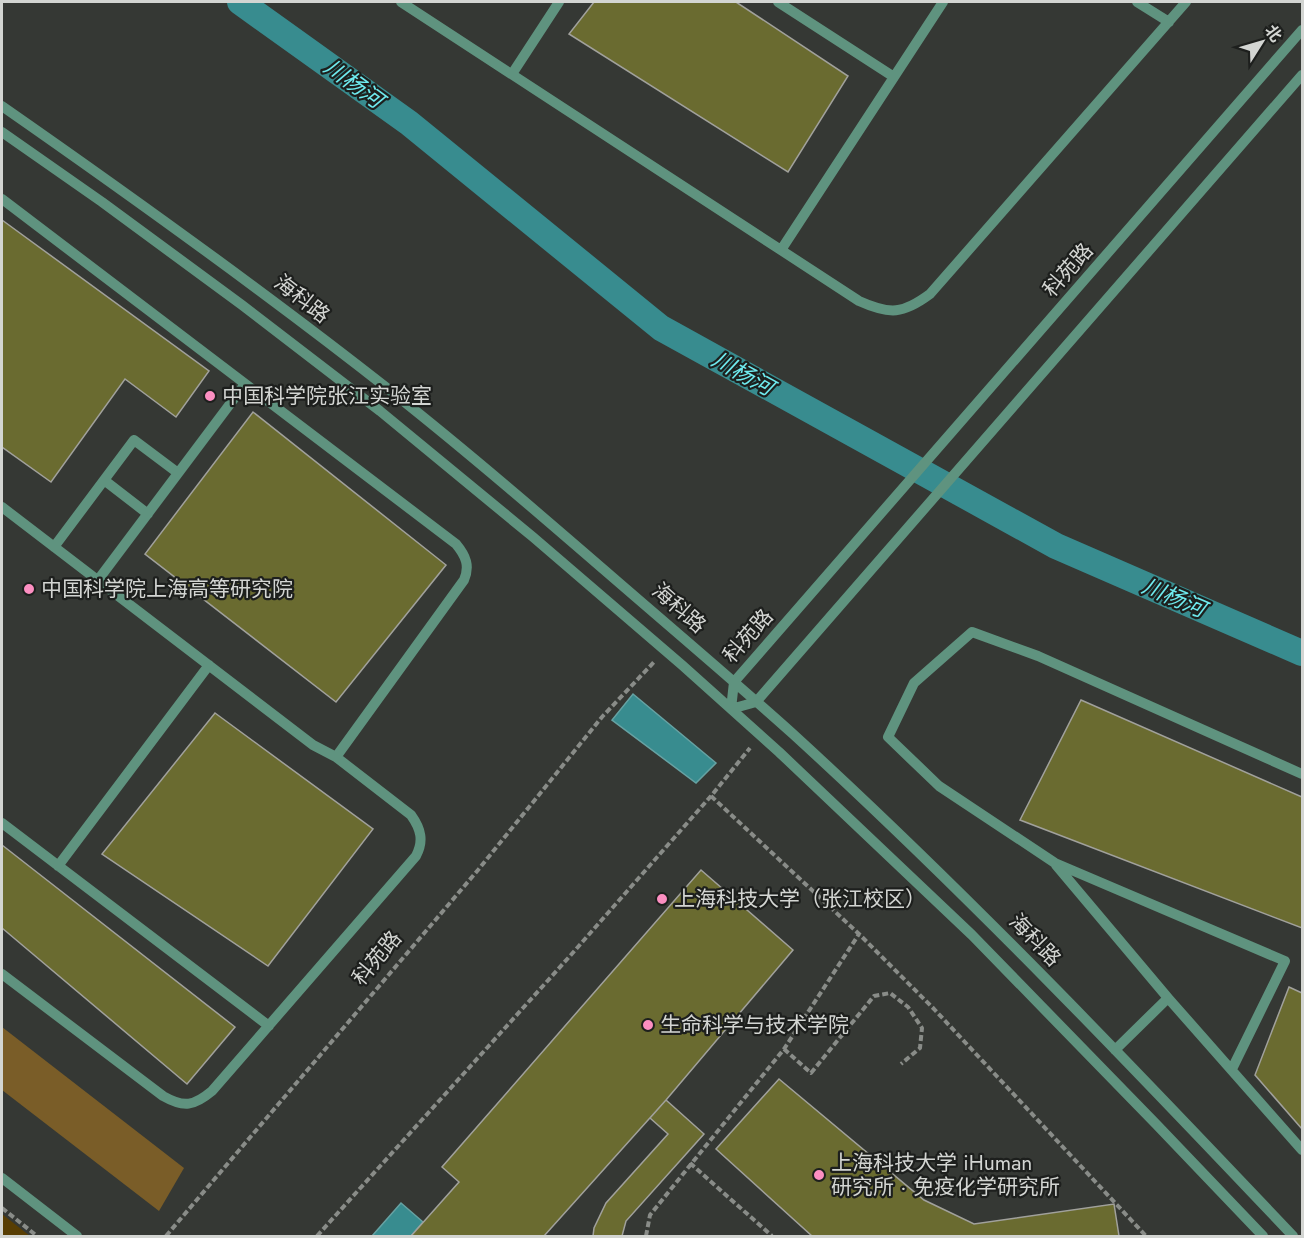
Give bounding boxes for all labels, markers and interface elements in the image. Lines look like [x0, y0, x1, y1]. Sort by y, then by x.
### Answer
north arrow [1232, 12, 1292, 72]
text: 北 [1260, 20, 1288, 47]
water label: 川杨河 [318, 51, 393, 118]
street label: 科苑路 [1036, 236, 1100, 304]
street label: 海科路 [268, 268, 336, 330]
water label: 川杨河 [706, 343, 783, 405]
place label: 中国科学院张江实验室 [222, 381, 432, 411]
marker: 中国科学院张江实验室 [203, 389, 217, 403]
water label: 川杨河 [1137, 569, 1214, 626]
place label: 中国科学院上海高等研究院 [41, 574, 293, 604]
street label: 海科路 [645, 576, 713, 640]
marker: 中国科学院上海高等研究院 [22, 582, 36, 596]
street label: 科苑路 [716, 602, 780, 670]
place label: 上海科技大学（张江校区） [674, 884, 926, 914]
marker: 上海科技大学（张江校区） [655, 892, 669, 906]
street label: 海科路 [1002, 907, 1068, 973]
street label: 科苑路 [345, 924, 409, 992]
place label: 生命科学与技术学院 [660, 1010, 849, 1040]
marker: 生命科学与技术学院 [641, 1018, 655, 1032]
place label: 上海科技大学 iHuman 研究所 · 免疫化学研究所 [831, 1148, 1060, 1202]
marker: 上海科技大学 iHuman 研究所 · 免疫化学研究所 [812, 1168, 826, 1182]

